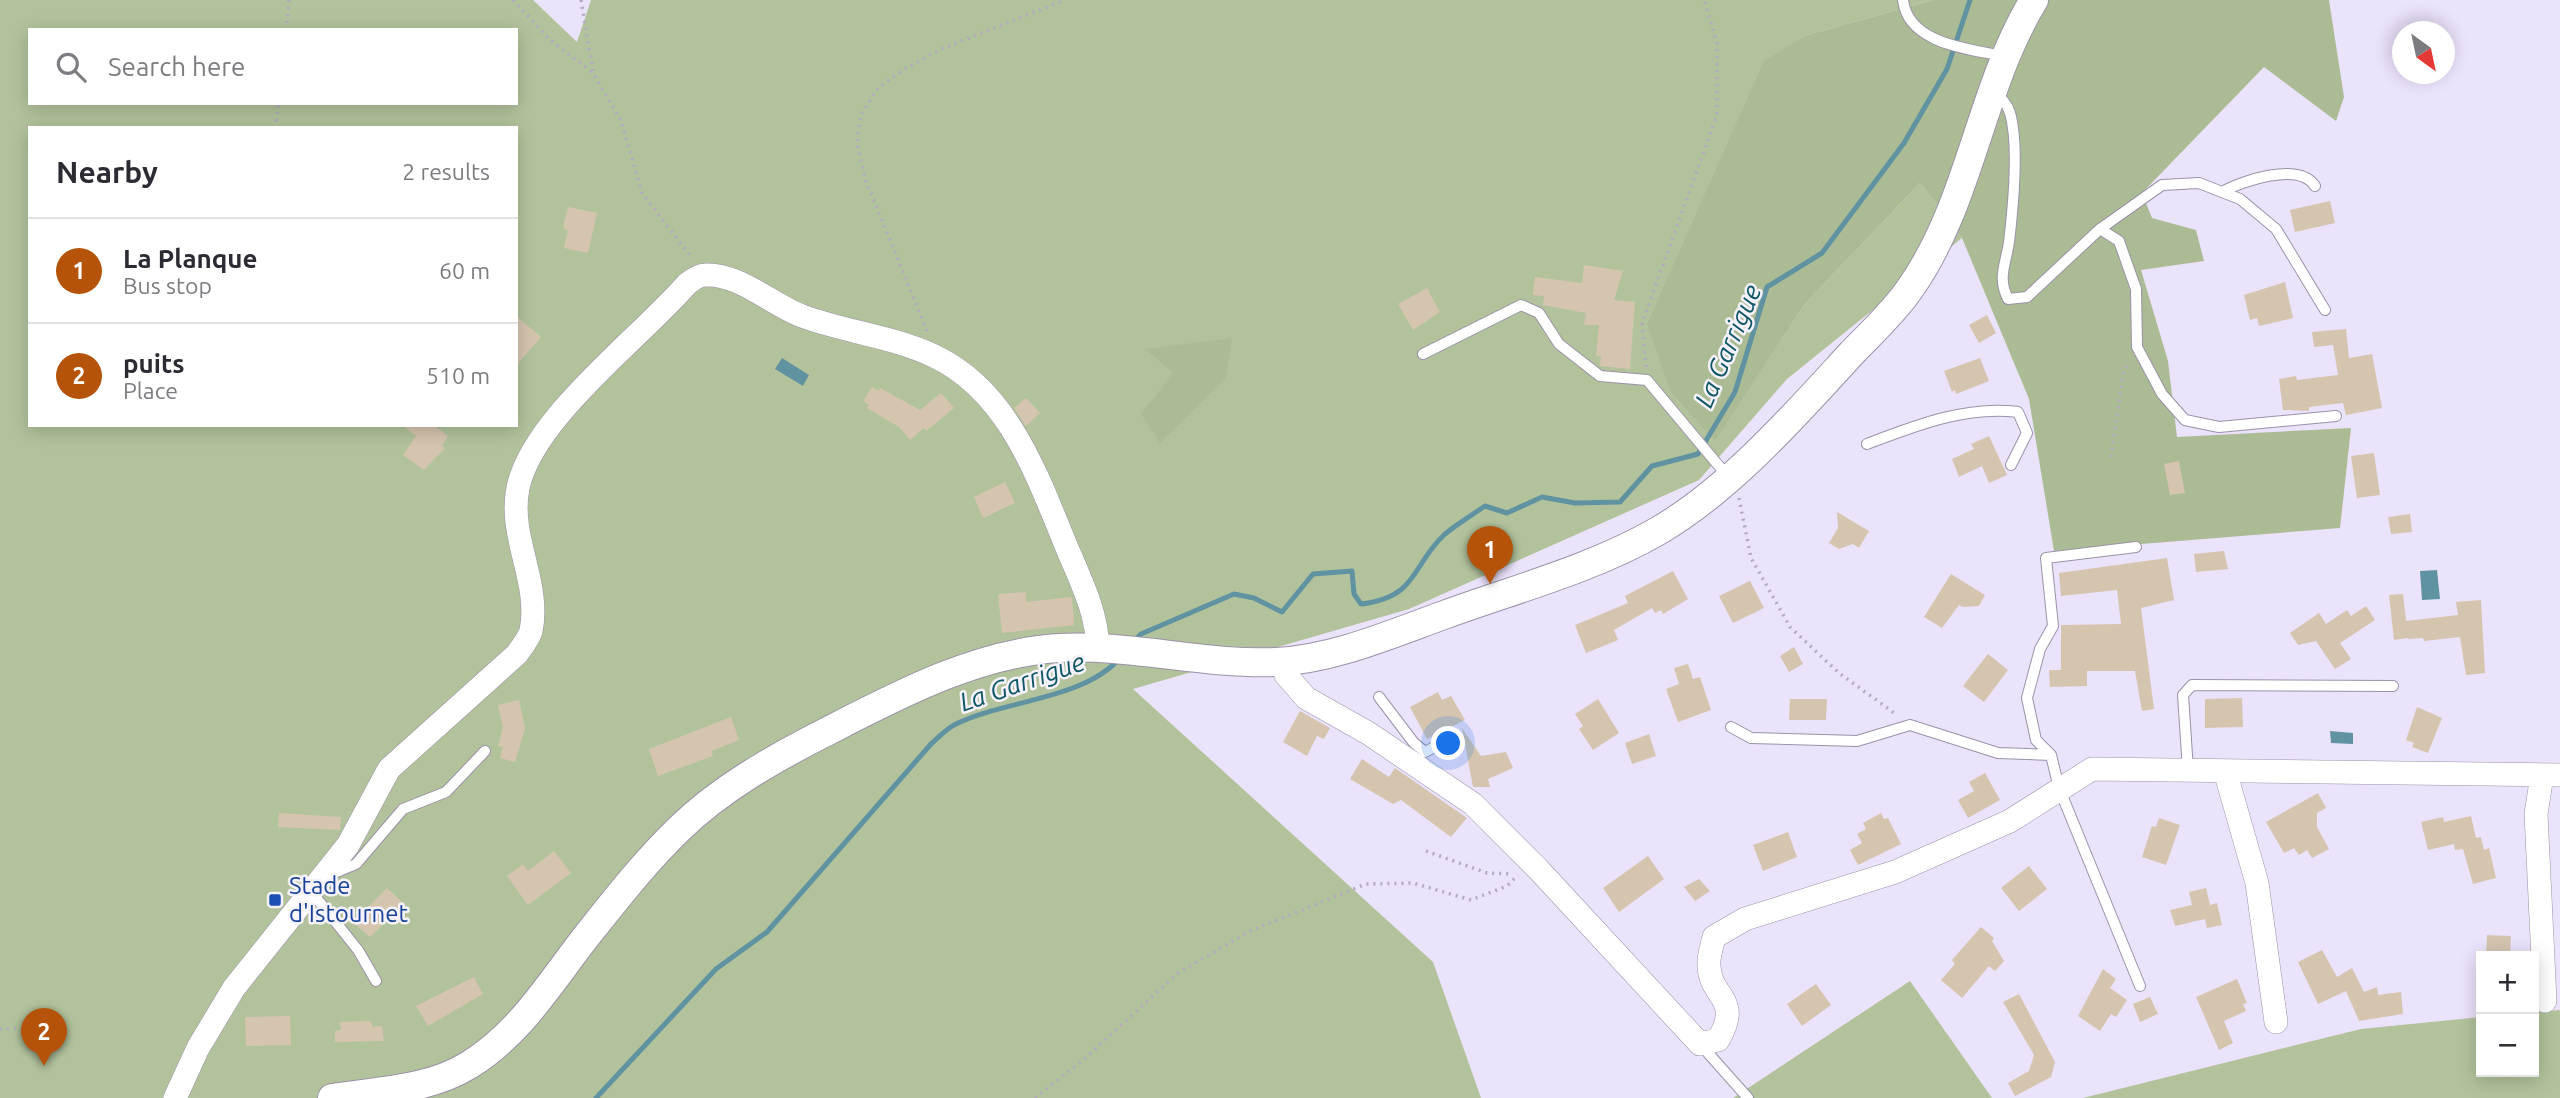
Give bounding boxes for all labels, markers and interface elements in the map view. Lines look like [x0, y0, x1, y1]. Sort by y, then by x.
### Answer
north arrow [2392, 21, 2455, 84]
search box [28, 28, 518, 105]
icon: search [52, 48, 90, 86]
text: Search here [108, 52, 245, 81]
text: Nearby [56, 155, 158, 189]
text: 2 results [402, 159, 490, 184]
text: La Planque [123, 244, 258, 273]
text: 1 [73, 258, 85, 283]
text: 60 m [439, 258, 490, 283]
text: Bus stop [123, 273, 212, 298]
water label: La Garrigue [1689, 280, 1766, 412]
text: puits [123, 349, 185, 378]
text: 2 [73, 363, 85, 388]
text: 510 m [426, 363, 490, 388]
text: Place [123, 378, 178, 403]
pin: 1 [1467, 526, 1513, 584]
water label: La Garrigue [955, 647, 1088, 716]
your location [1431, 726, 1465, 760]
place label: Stade d'Istournet [289, 872, 409, 927]
marker: Stade d'Istournet [267, 892, 283, 908]
map controls [2476, 951, 2539, 1077]
button: + [2476, 951, 2539, 1014]
pin: 2 [21, 1008, 67, 1066]
button: − [2476, 1014, 2539, 1077]

